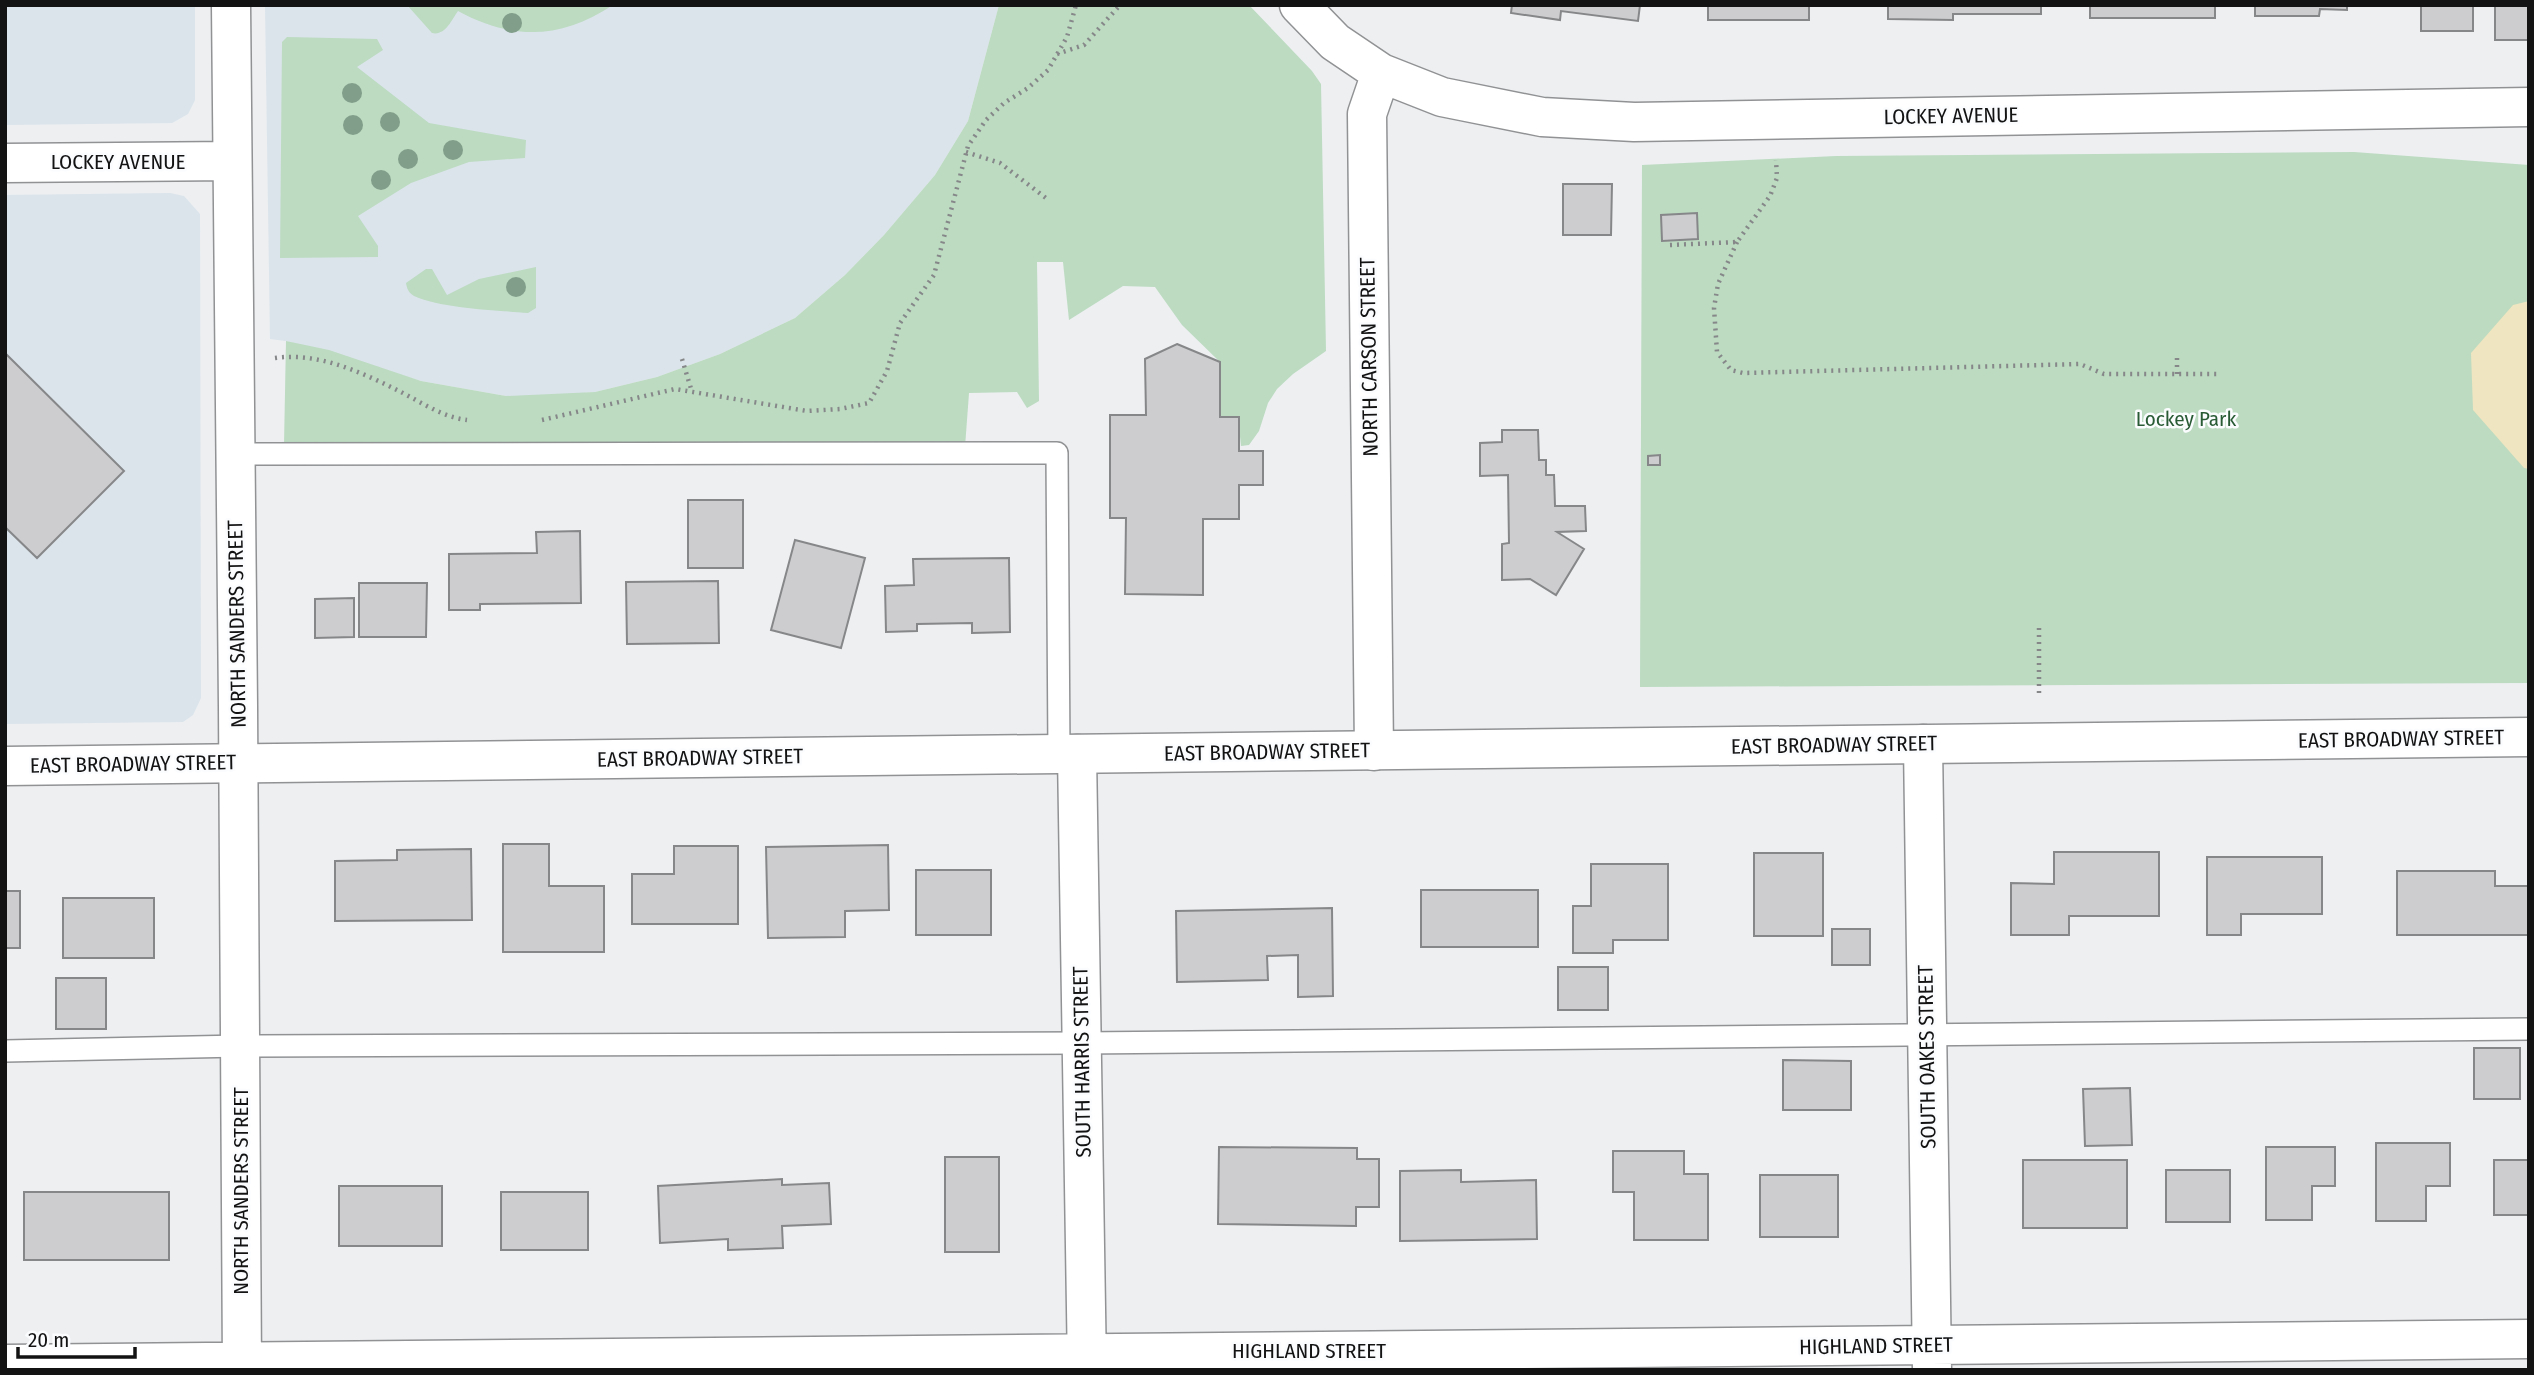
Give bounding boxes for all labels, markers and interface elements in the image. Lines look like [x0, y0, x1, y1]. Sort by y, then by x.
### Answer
street label: LOCKEY AVENUE [1883, 102, 2019, 130]
street label: LOCKEY AVENUE [51, 149, 185, 175]
street label: NORTH CARSON STREET [1354, 257, 1384, 457]
park label: Lockey Park [2136, 406, 2236, 432]
street label: NORTH SANDERS STREET [222, 520, 252, 728]
street label: EAST BROADWAY STREET [2298, 724, 2505, 754]
street label: EAST BROADWAY STREET [1731, 730, 1938, 760]
street label: EAST BROADWAY STREET [1164, 737, 1371, 767]
street label: EAST BROADWAY STREET [597, 743, 804, 773]
street label: EAST BROADWAY STREET [30, 749, 237, 779]
street label: SOUTH OAKES STREET [1912, 965, 1942, 1149]
street label: SOUTH HARRIS STREET [1067, 966, 1097, 1158]
street label: NORTH SANDERS STREET [228, 1087, 254, 1295]
scale bar [18, 1316, 135, 1360]
text: 20 m [28, 1327, 69, 1353]
street label: HIGHLAND STREET [1799, 1332, 1953, 1360]
street label: HIGHLAND STREET [1232, 1338, 1386, 1364]

